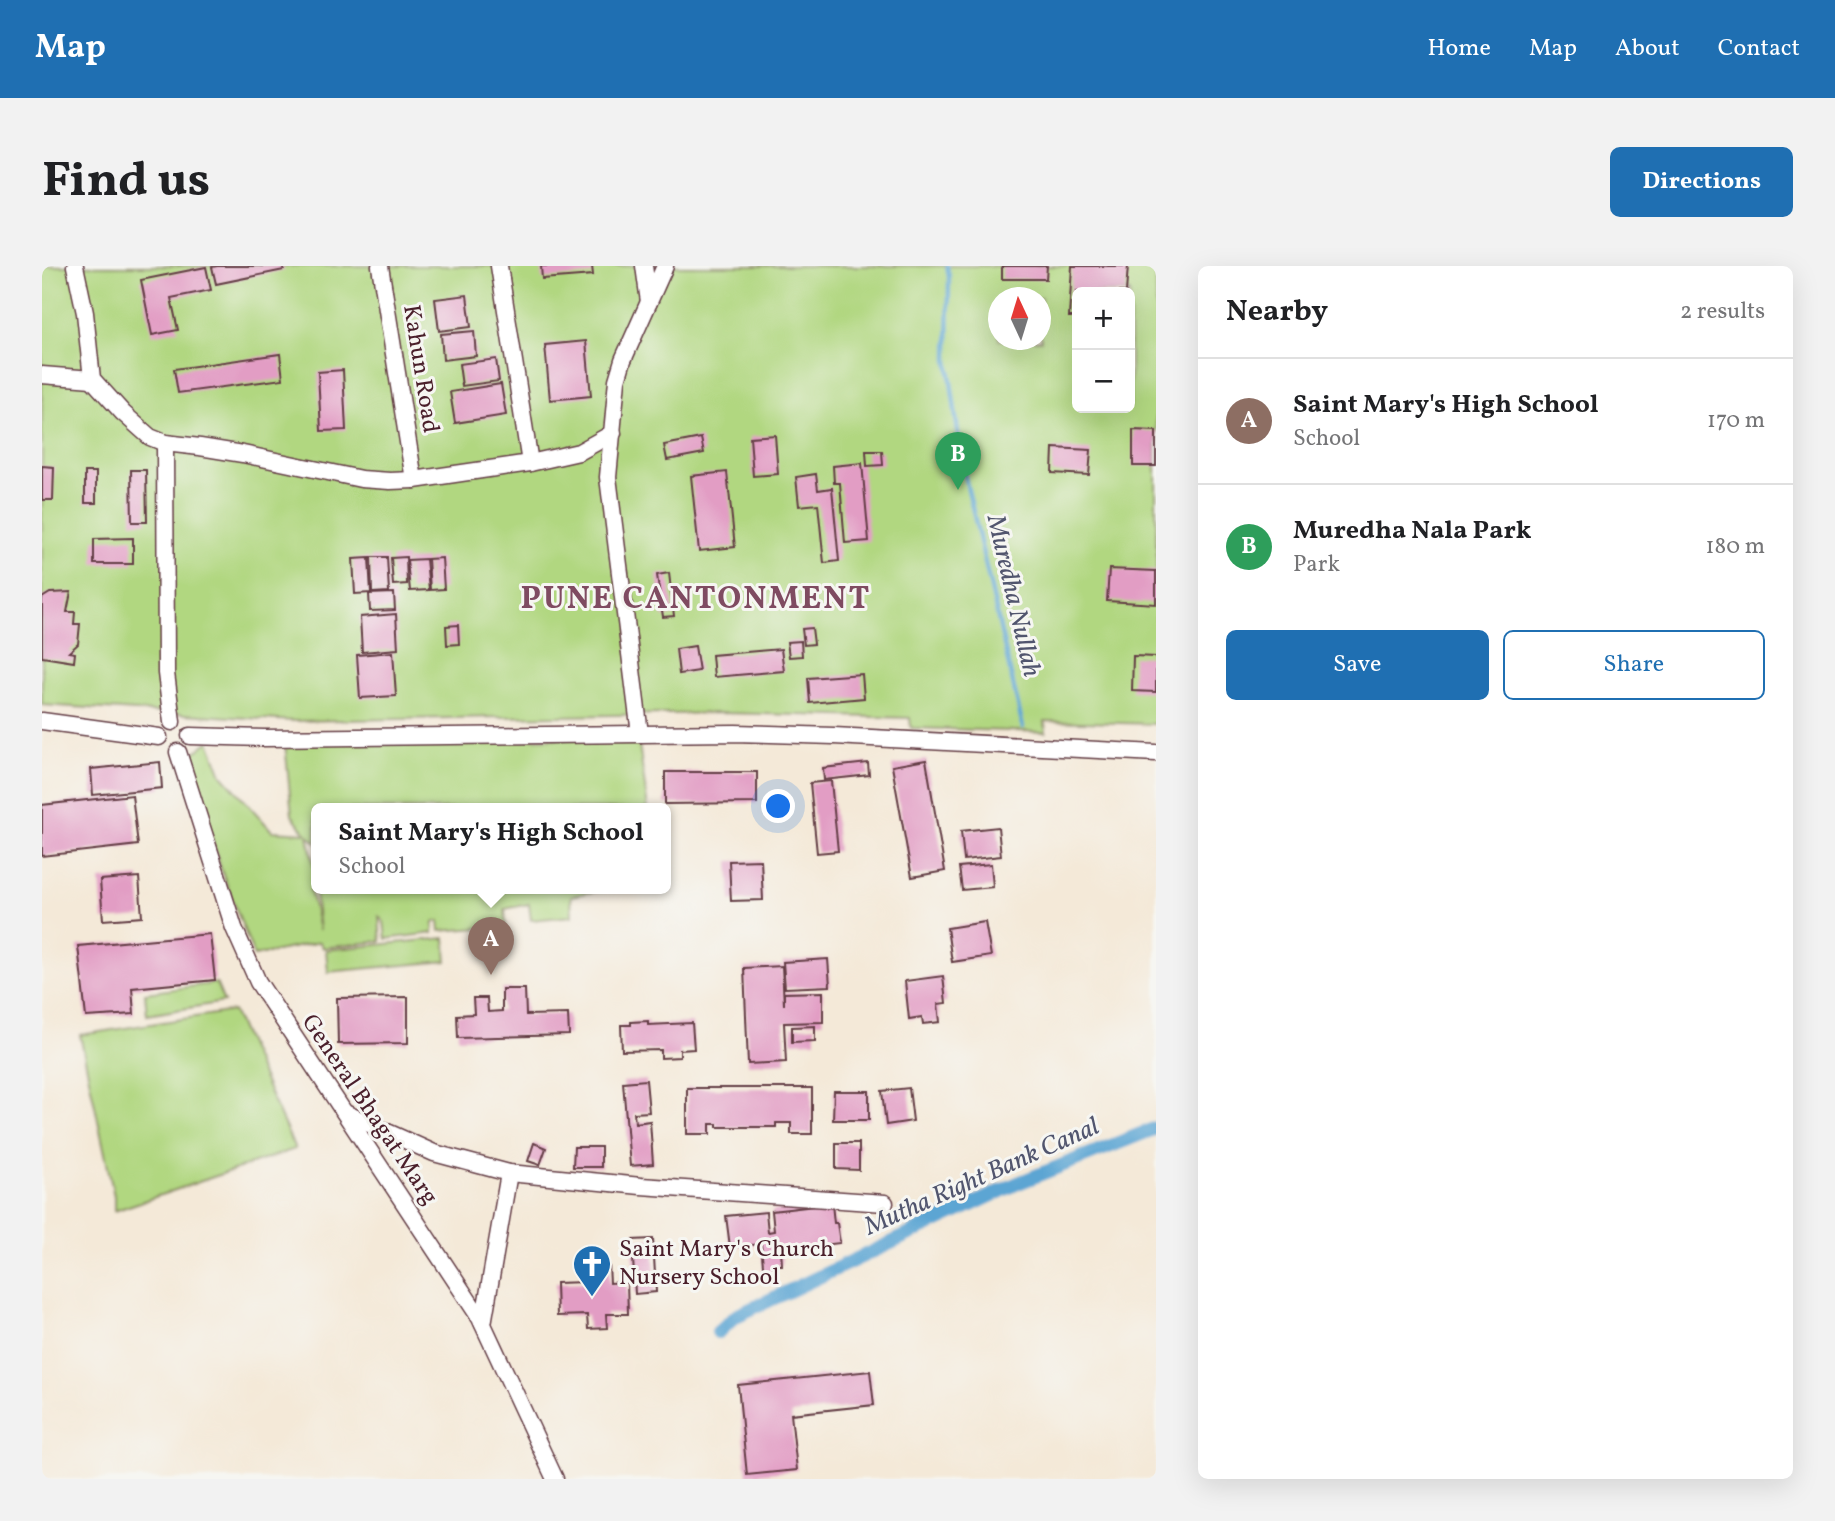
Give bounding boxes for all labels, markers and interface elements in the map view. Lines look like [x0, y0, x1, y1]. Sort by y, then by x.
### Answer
text: Map [35, 26, 106, 72]
text: Home [1427, 32, 1491, 66]
text: Map [1529, 32, 1577, 66]
text: About [1615, 32, 1680, 66]
text: Contact [1718, 32, 1800, 66]
button: Directions [1610, 147, 1793, 217]
text: Find us [42, 148, 210, 217]
north arrow [988, 287, 1051, 350]
map controls [1072, 287, 1135, 413]
button: + [1072, 287, 1135, 350]
text: Nearby [1226, 291, 1328, 333]
text: 2 results [1680, 296, 1765, 328]
street label: Kahun Road [393, 302, 447, 436]
button: − [1072, 350, 1135, 413]
text: Saint Mary's High School [1293, 387, 1599, 423]
text: A [1241, 405, 1257, 437]
text: 170 m [1707, 405, 1765, 437]
text: School [1293, 423, 1360, 455]
pin: B [935, 432, 981, 490]
water label: Muredha Nullah [977, 510, 1049, 681]
text: Muredha Nala Park [1293, 513, 1532, 549]
text: B [1241, 531, 1257, 563]
text: 180 m [1706, 531, 1765, 563]
text: Park [1293, 549, 1340, 581]
district label: PUNE CANTONMENT [520, 578, 872, 622]
button: Save [1226, 630, 1489, 700]
button: Share [1503, 630, 1765, 700]
your location [761, 789, 795, 823]
popup [311, 803, 671, 894]
text: Saint Mary's High School [338, 815, 644, 851]
text: School [338, 851, 405, 883]
pin: A [468, 917, 514, 975]
street label: General Bhagat Marg [292, 1008, 446, 1212]
water label: Mutha Right Bank Canal [858, 1109, 1106, 1245]
place label: Saint Mary's Church Nursery School [619, 1233, 834, 1295]
church icon: Saint Mary's Church Nursery School [571, 1243, 613, 1298]

